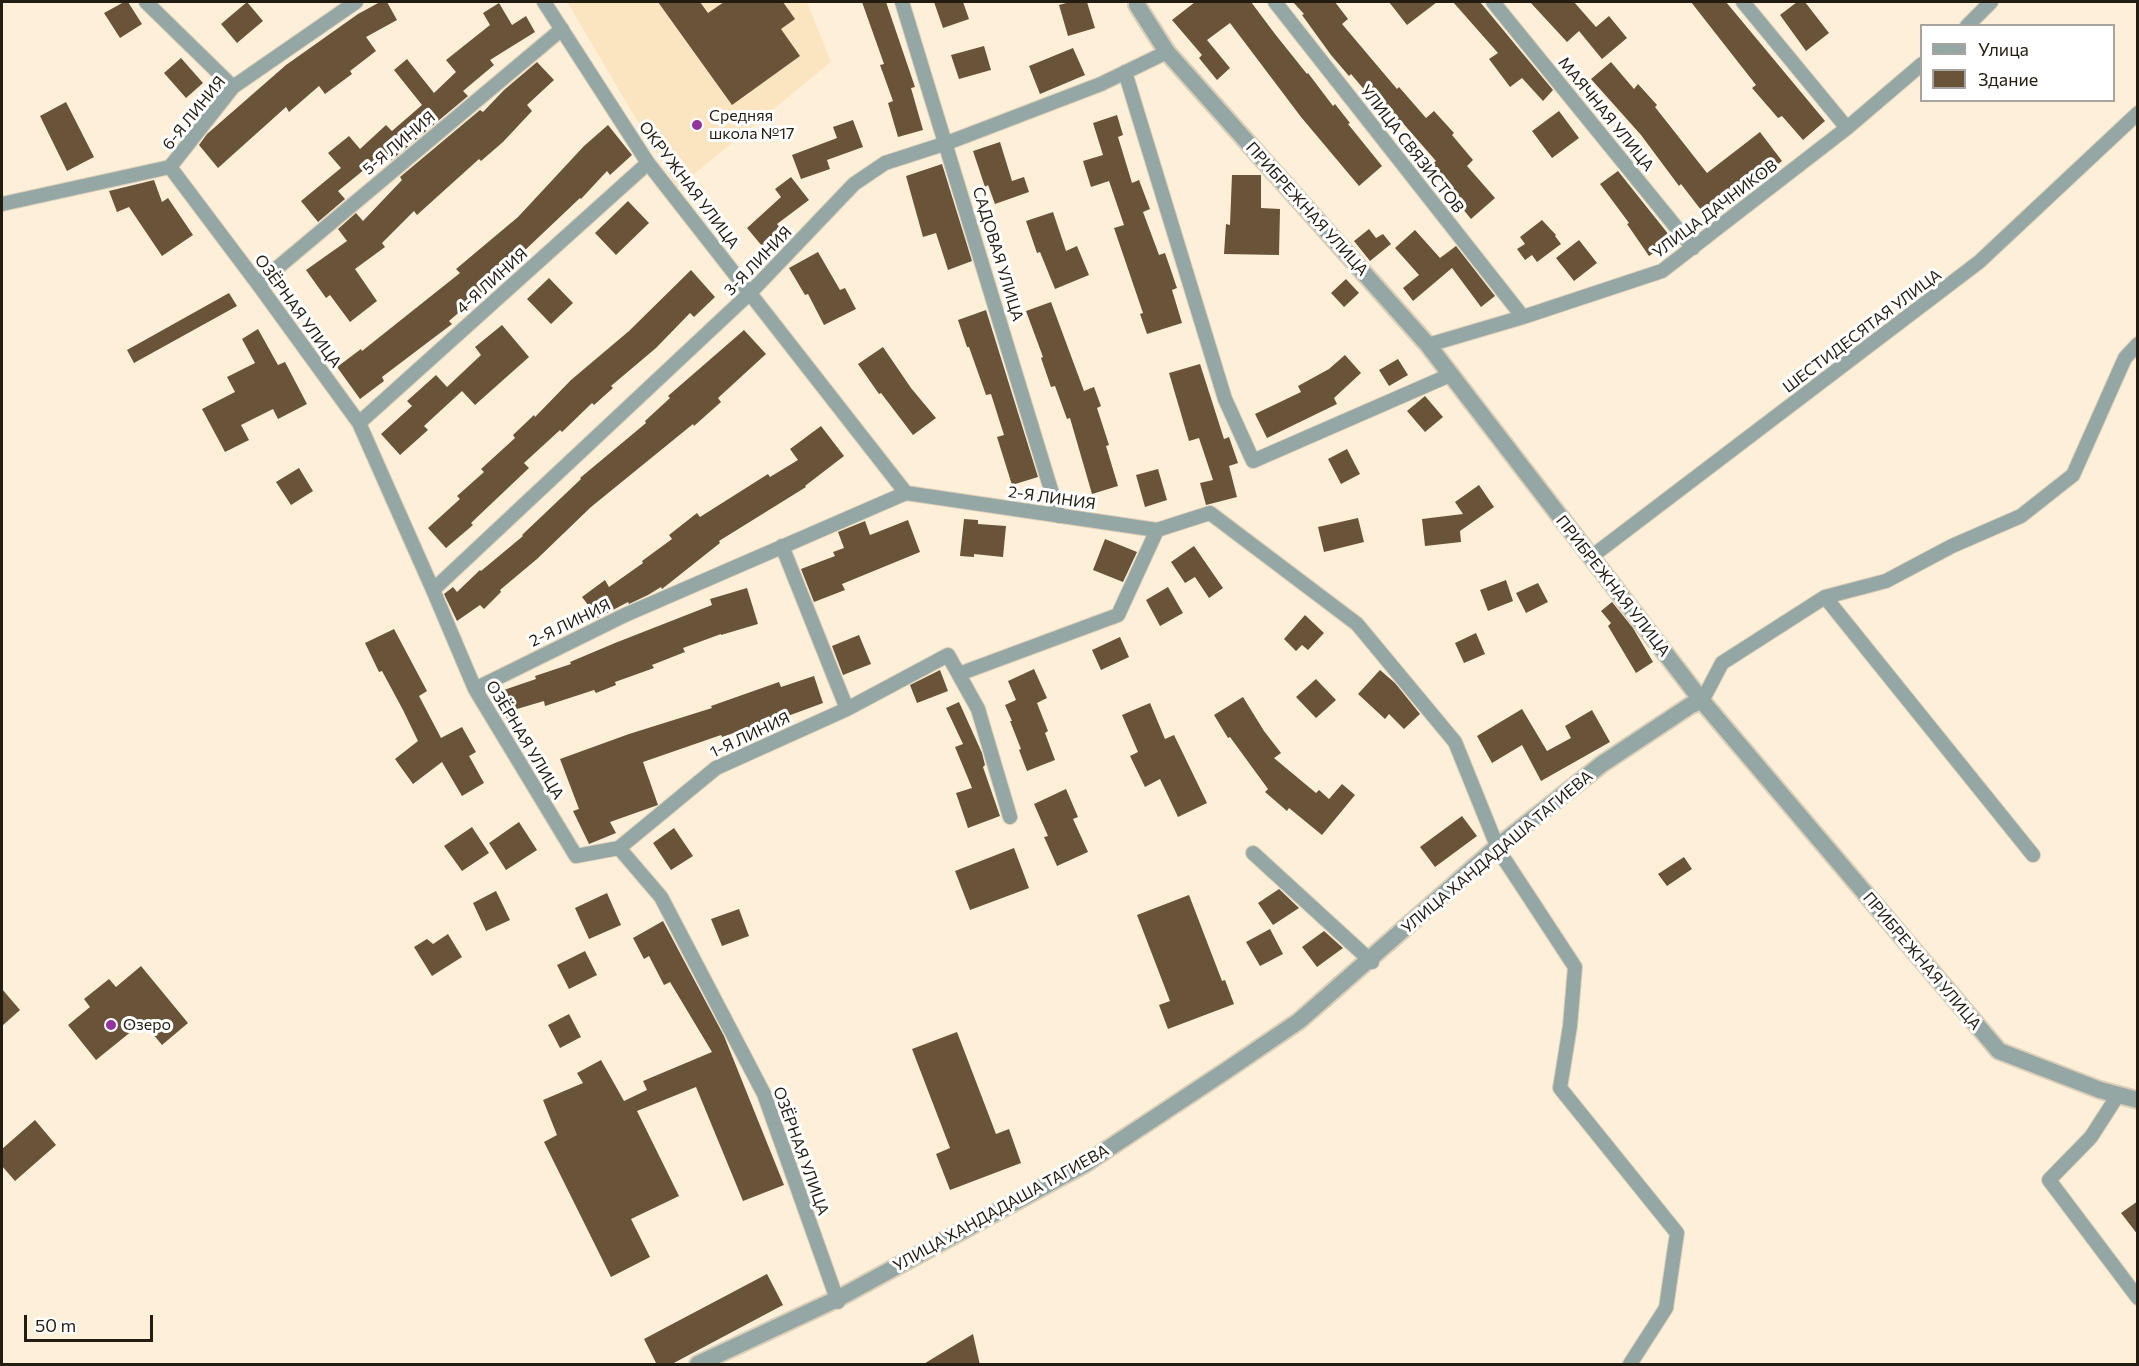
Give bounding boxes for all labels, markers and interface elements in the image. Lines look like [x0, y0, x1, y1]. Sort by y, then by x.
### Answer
legend [1920, 24, 2115, 102]
text: Улица [1978, 38, 2029, 60]
street label: МАЯЧНАЯ УЛИЦА [1554, 53, 1658, 175]
text: Здание [1978, 68, 2038, 90]
street label: 6-Я ЛИНИЯ [159, 72, 229, 154]
street label: УЛИЦА СВЯЗИСТОВ [1356, 81, 1468, 217]
place label: Средняя школа №17 [709, 106, 795, 144]
street label: 5-Я ЛИНИЯ [359, 107, 439, 179]
street label: ОКРУЖНАЯ УЛИЦА [635, 118, 743, 252]
marker: Средняя школа №17 [690, 118, 704, 132]
street label: ПРИБРЕЖНАЯ УЛИЦА [1242, 138, 1372, 280]
street label: УЛИЦА ДАЧНИКОВ [1649, 156, 1781, 262]
street label: САДОВАЯ УЛИЦА [968, 185, 1028, 323]
street label: 3-Я ЛИНИЯ [720, 223, 796, 299]
street label: 4-Я ЛИНИЯ [453, 244, 531, 318]
street label: ОЗЁРНАЯ УЛИЦА [250, 251, 346, 371]
street label: ШЕСТИДЕСЯТАЯ УЛИЦА [1779, 265, 1945, 397]
street label: 2-Я ЛИНИЯ [1007, 482, 1097, 514]
street label: ПРИБРЕЖНАЯ УЛИЦА [1552, 512, 1674, 660]
street label: 2-Я ЛИНИЯ [526, 595, 614, 651]
street label: ОЗЁРНАЯ УЛИЦА [482, 677, 568, 803]
street label: 1-Я ЛИНИЯ [707, 708, 793, 762]
street label: УЛИЦА ХАНДАДАША ТАГИЕВА [1398, 766, 1596, 938]
street label: ПРИБРЕЖНАЯ УЛИЦА [1859, 888, 1985, 1034]
place label: Озеро [123, 1015, 171, 1035]
marker: Озеро [104, 1018, 118, 1032]
street label: ОЗЁРНАЯ УЛИЦА [769, 1084, 833, 1218]
street label: УЛИЦА ХАНДАДАША ТАГИЕВА [890, 1141, 1112, 1275]
scale bar [27, 1303, 156, 1341]
text: 50 m [35, 1314, 76, 1336]

